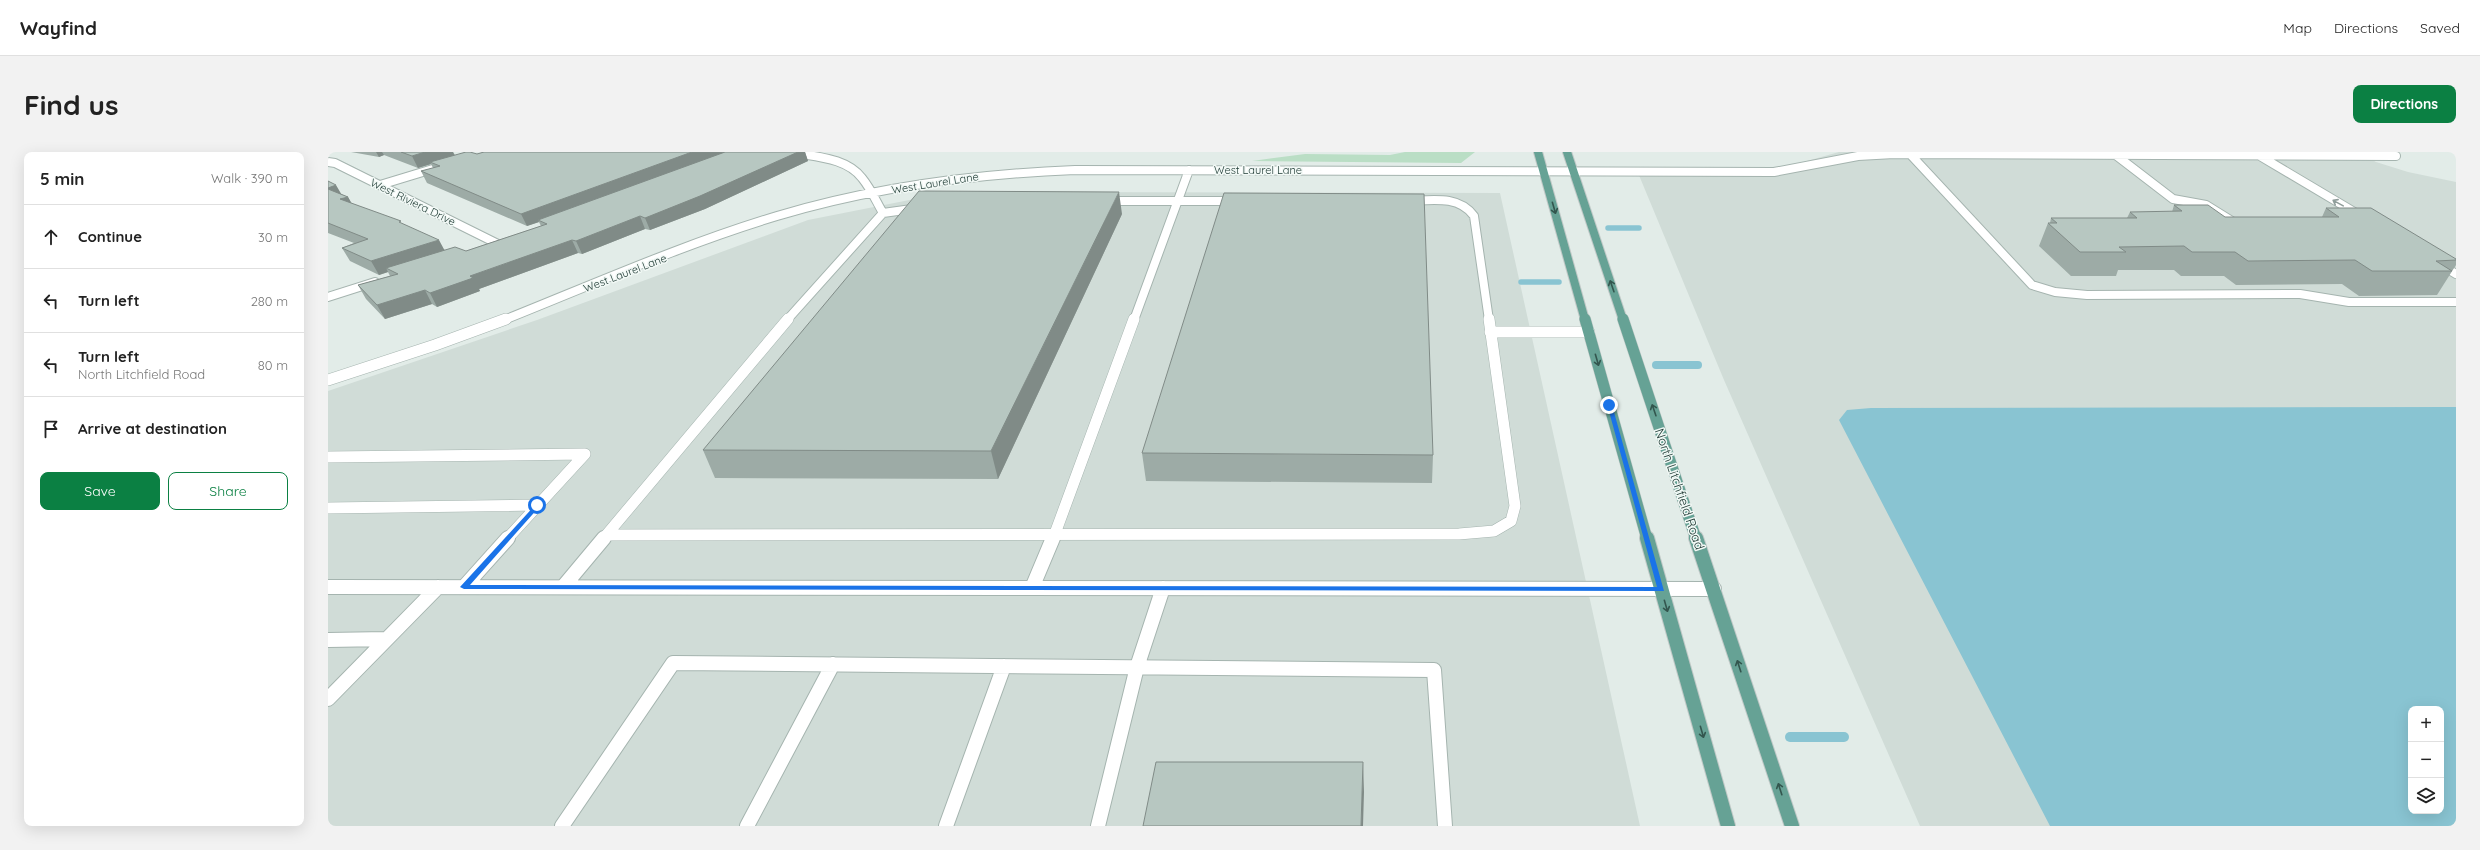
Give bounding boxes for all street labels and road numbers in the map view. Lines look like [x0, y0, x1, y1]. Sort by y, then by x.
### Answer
street label: West Laurel Lane [1214, 163, 1302, 177]
street label: West Laurel Lane [890, 169, 980, 197]
street label: West Riviera Drive [368, 175, 458, 229]
street label: West Laurel Lane [581, 251, 669, 295]
street label: North Litchfield Road [1652, 426, 1708, 552]

